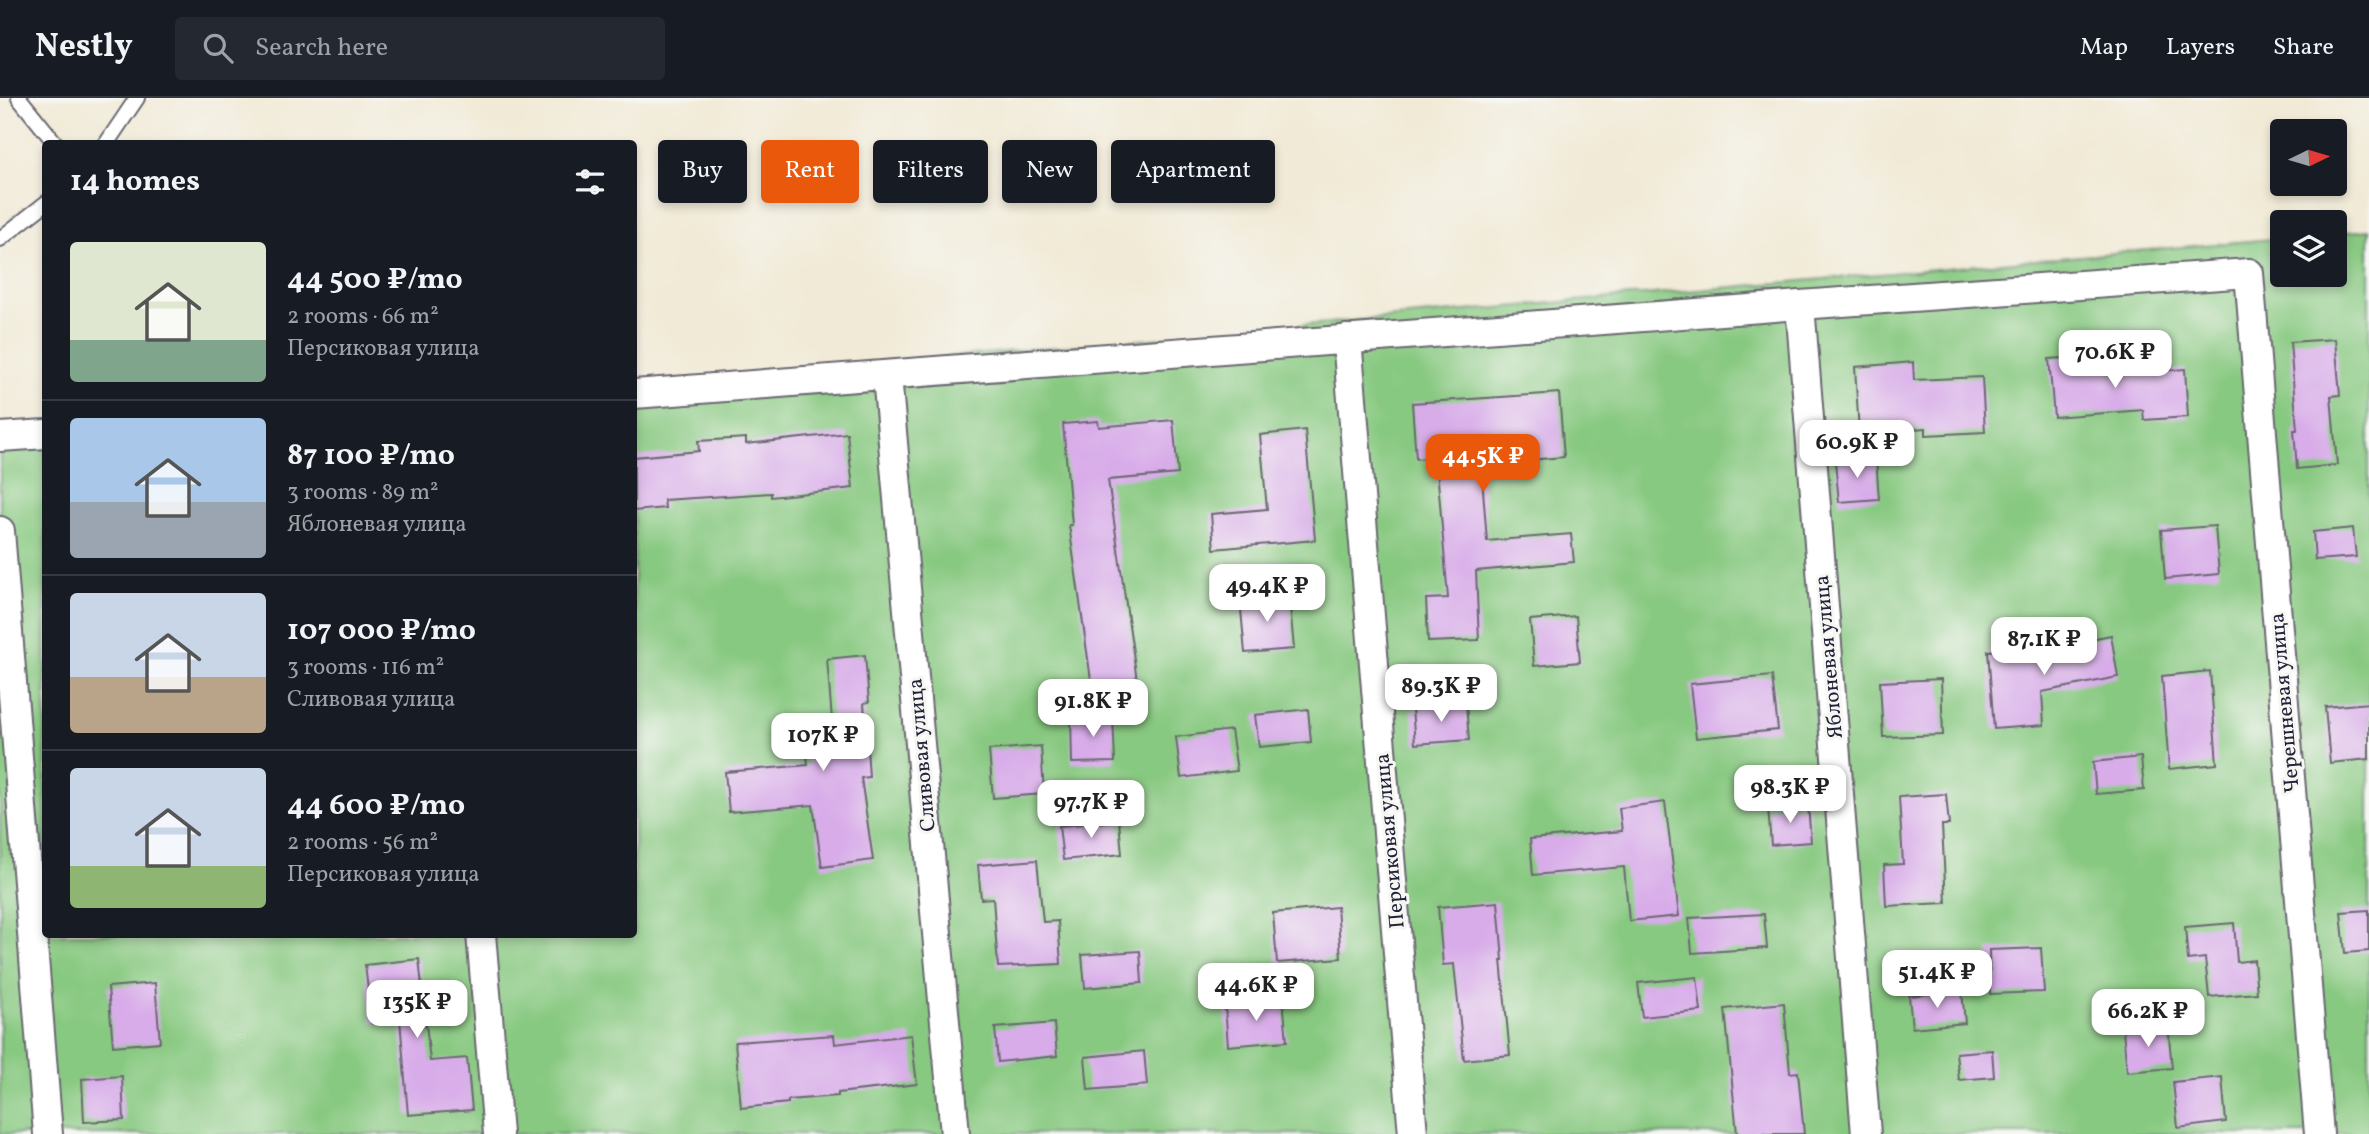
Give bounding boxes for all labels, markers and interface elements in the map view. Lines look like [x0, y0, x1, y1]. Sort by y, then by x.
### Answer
search box [175, 17, 665, 80]
text: Nestly [35, 25, 133, 71]
icon: search [199, 29, 237, 67]
text: Search here [255, 30, 388, 66]
text: Map [2080, 31, 2128, 65]
text: Layers [2166, 31, 2235, 65]
text: Share [2273, 31, 2334, 65]
north arrow [2270, 119, 2347, 196]
map controls [2270, 119, 2347, 287]
chip: Buy [658, 140, 747, 203]
chip: Rent [761, 140, 859, 203]
chip: Filters [873, 140, 988, 203]
chip: New [1002, 140, 1097, 203]
chip: Apartment [1111, 140, 1275, 203]
text: 14 homes [70, 161, 200, 203]
icon: filters [571, 163, 609, 201]
button: layers [2270, 210, 2347, 287]
text: 44 500 ₽/mo [287, 259, 463, 301]
icon: home [126, 270, 210, 354]
text: 2 rooms · 66 m² [287, 301, 439, 333]
pin: 70.6K ₽ [2050, 330, 2180, 390]
text: Персиковая улица [287, 333, 480, 365]
text: 70.6K ₽ [2075, 337, 2155, 369]
pin: 60.9K ₽ [1792, 420, 1922, 480]
text: 60.9K ₽ [1815, 427, 1899, 459]
pin: 44.5K ₽ [1418, 434, 1548, 494]
text: 87 100 ₽/mo [287, 435, 455, 477]
text: 44.5K ₽ [1442, 441, 1524, 473]
icon: home [126, 446, 210, 530]
text: 3 rooms · 89 m² [287, 477, 439, 509]
text: Яблоневая улица [287, 509, 467, 541]
pin: 49.4K ₽ [1202, 564, 1332, 624]
text: 49.4K ₽ [1225, 571, 1309, 603]
street label: Яблоневая улица [1808, 574, 1851, 740]
text: 107 000 ₽/mo [287, 610, 476, 652]
street label: Черешневая улица [2263, 611, 2308, 794]
pin: 87.1K ₽ [1979, 618, 2109, 677]
icon: home [126, 621, 210, 705]
text: 87.1K ₽ [2007, 624, 2081, 656]
text: 3 rooms · 116 m² [287, 652, 444, 684]
pin: 89.3K ₽ [1376, 664, 1506, 724]
text: 89.3K ₽ [1401, 671, 1481, 703]
street label: Сливовая улица [901, 677, 944, 833]
pin: 91.8K ₽ [1028, 680, 1158, 739]
text: Сливовая улица [287, 684, 456, 716]
text: 91.8K ₽ [1054, 686, 1132, 718]
pin: 107K ₽ [766, 714, 880, 773]
text: 107K ₽ [787, 720, 859, 752]
street label: Персиковая улица [1368, 752, 1413, 930]
pin: 98.3K ₽ [1725, 766, 1855, 825]
text: 98.3K ₽ [1750, 772, 1830, 804]
pin: 97.7K ₽ [1026, 780, 1156, 840]
text: 44 600 ₽/mo [287, 785, 465, 827]
text: 97.7K ₽ [1053, 787, 1129, 819]
icon: home [126, 796, 210, 880]
text: 2 rooms · 56 m² [287, 827, 438, 859]
text: Персиковая улица [287, 859, 480, 891]
pin: 51.4K ₽ [1872, 950, 2002, 1010]
text: 51.4K ₽ [1898, 957, 1976, 989]
pin: 44.6K ₽ [1191, 964, 1321, 1023]
text: 44.6K ₽ [1214, 970, 1298, 1002]
pin: 135K ₽ [360, 981, 474, 1040]
text: 135K ₽ [382, 987, 452, 1019]
pin: 66.2K ₽ [2083, 990, 2213, 1049]
text: 66.2K ₽ [2108, 996, 2188, 1028]

